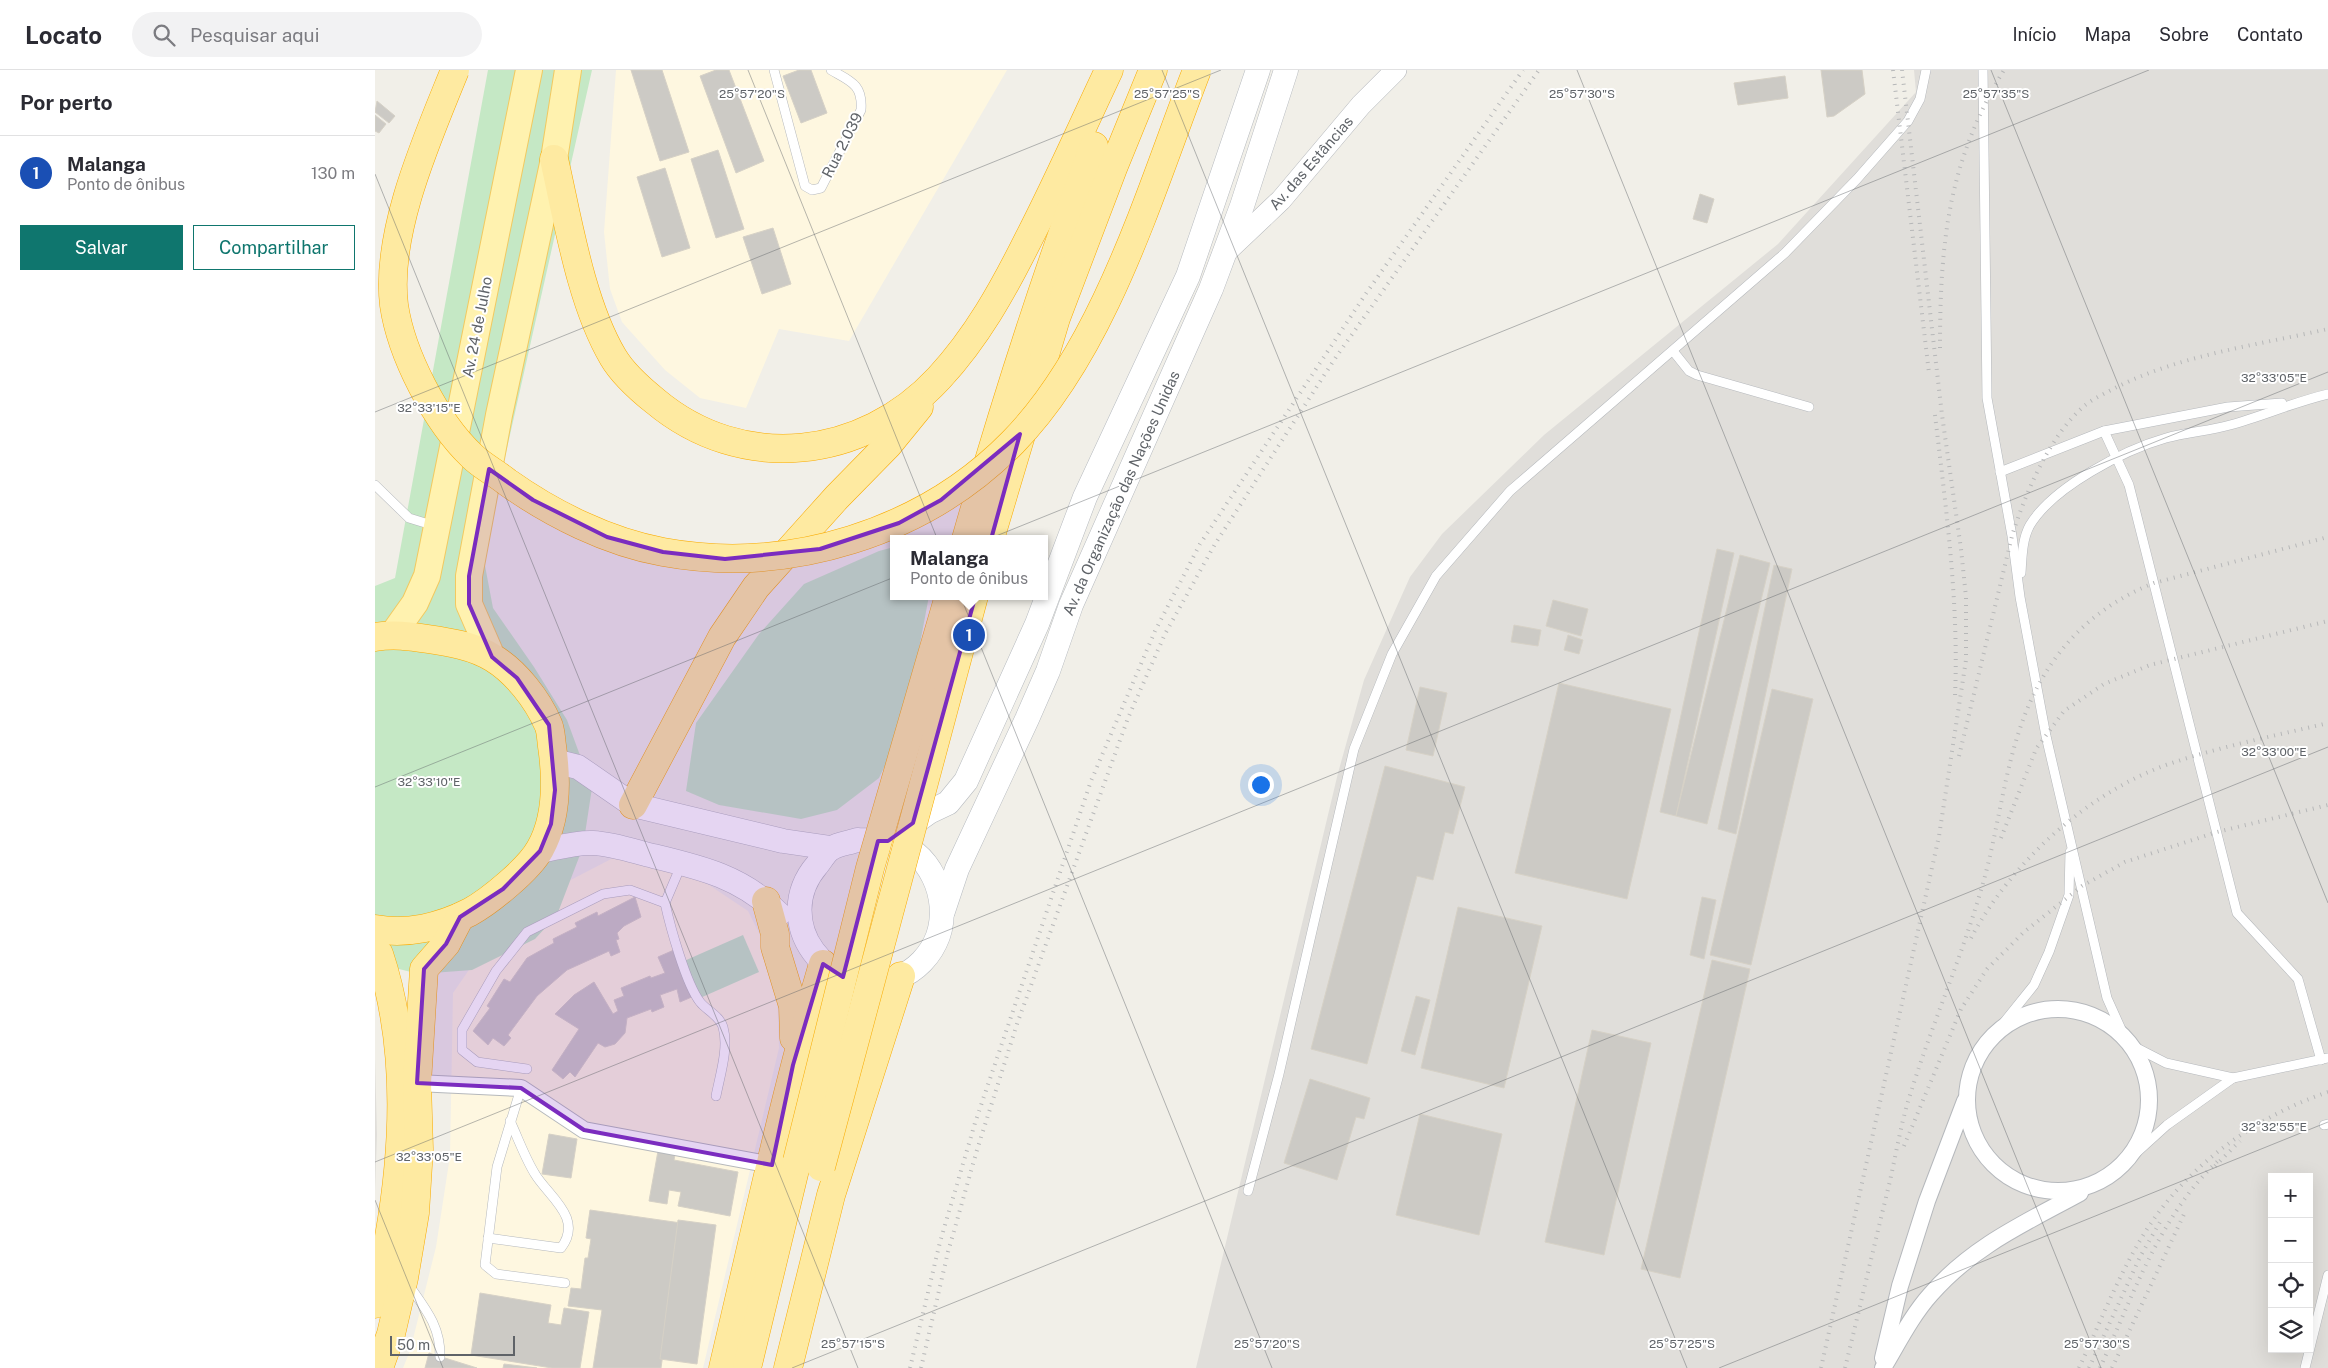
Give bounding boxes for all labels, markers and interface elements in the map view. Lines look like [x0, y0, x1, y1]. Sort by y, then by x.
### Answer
search box [132, 12, 482, 57]
text: Locato [25, 21, 102, 49]
icon: search [150, 21, 178, 49]
text: Pesquisar aqui [190, 24, 319, 46]
text: Início [2012, 24, 2057, 45]
text: Mapa [2085, 24, 2131, 45]
text: Sobre [2159, 24, 2209, 45]
text: Contato [2237, 24, 2303, 45]
text: 25°57'20"S [719, 87, 785, 101]
text: 25°57'25"S [1134, 87, 1200, 101]
text: 25°57'30"S [1549, 87, 1615, 101]
text: 25°57'35"S [1963, 87, 2029, 101]
text: Por perto [20, 90, 113, 115]
street label: Rua 2.039 [818, 110, 866, 180]
street label: Av. das Estâncias [1266, 113, 1356, 213]
text: Malanga [67, 153, 146, 175]
text: 1 [33, 164, 39, 183]
text: 130 m [311, 164, 355, 183]
text: Ponto de ônibus [67, 175, 185, 194]
button: Salvar [20, 225, 183, 270]
button: Compartilhar [193, 225, 355, 270]
street label: Av. 24 de Julho [459, 275, 495, 379]
street label: Av. da Organização das Nações Unidas [1059, 368, 1183, 618]
text: 32°33'05"E [2241, 371, 2307, 385]
text: 32°33'15"E [397, 401, 461, 415]
popup [890, 535, 1048, 600]
text: Malanga [910, 547, 989, 569]
text: Ponto de ônibus [910, 569, 1028, 588]
pin: 1 [953, 616, 985, 654]
text: 32°33'00"E [2241, 745, 2307, 759]
your location [1248, 772, 1274, 798]
text: 32°33'10"E [397, 775, 461, 789]
text: 32°32'55"E [2241, 1120, 2307, 1134]
text: 32°33'05"E [396, 1150, 462, 1164]
map controls [2268, 1173, 2313, 1353]
button: + [2268, 1173, 2313, 1218]
button: − [2268, 1218, 2313, 1263]
button: locate [2268, 1263, 2313, 1308]
button: layers [2268, 1308, 2313, 1353]
scale bar [390, 1333, 515, 1356]
text: 50 m [397, 1337, 430, 1353]
text: 25°57'15"S [821, 1337, 885, 1351]
text: 25°57'20"S [1234, 1337, 1300, 1351]
text: 25°57'25"S [1649, 1337, 1715, 1351]
text: 25°57'30"S [2064, 1337, 2130, 1351]

